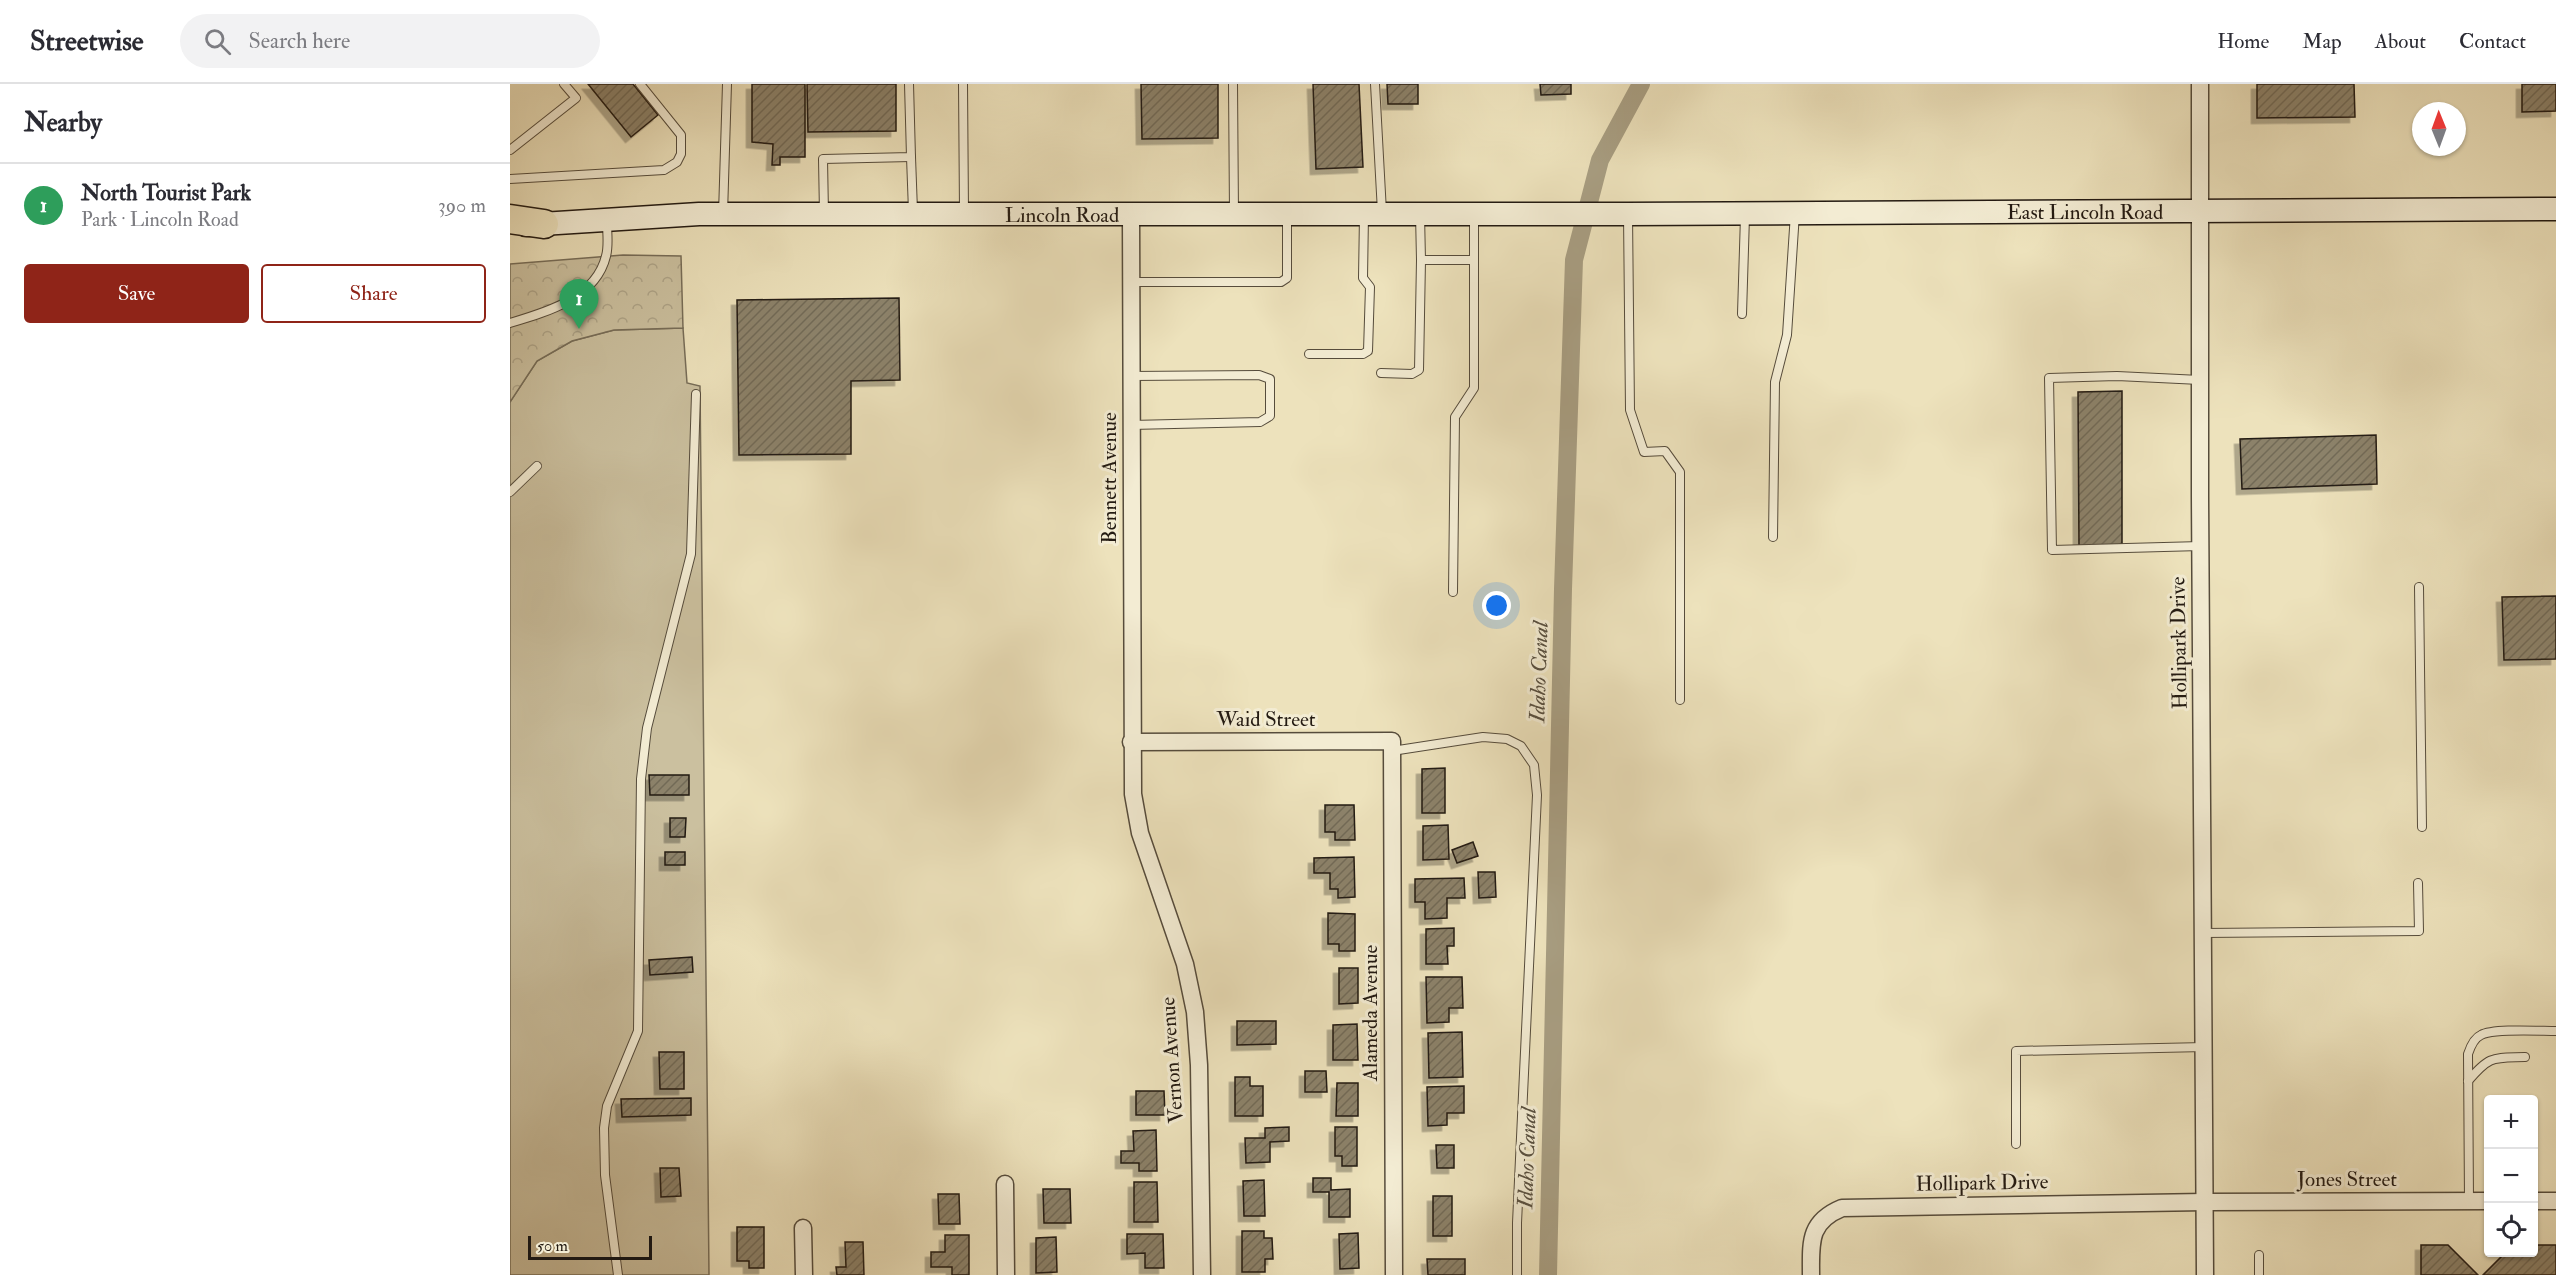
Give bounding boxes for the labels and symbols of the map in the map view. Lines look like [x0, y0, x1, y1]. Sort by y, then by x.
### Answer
north arrow [2412, 102, 2466, 156]
street label: East Lincoln Road [2007, 199, 2164, 226]
street label: Lincoln Road [1005, 202, 1120, 229]
pin: 1 [560, 280, 598, 329]
street label: Bennett Avenue [1096, 412, 1123, 544]
street label: Hollipark Drive [2164, 576, 2194, 710]
your location [1482, 591, 1511, 620]
water label: Idaho Canal [1523, 619, 1555, 724]
street label: Waid Street [1215, 706, 1316, 733]
street label: Alameda Avenue [1357, 945, 1384, 1082]
street label: Vernon Avenue [1154, 996, 1190, 1124]
water label: Idaho Canal [1511, 1105, 1543, 1210]
street label: Jones Street [2296, 1166, 2397, 1193]
street label: Hollipark Drive [1915, 1168, 2049, 1198]
scale bar [528, 1233, 652, 1260]

